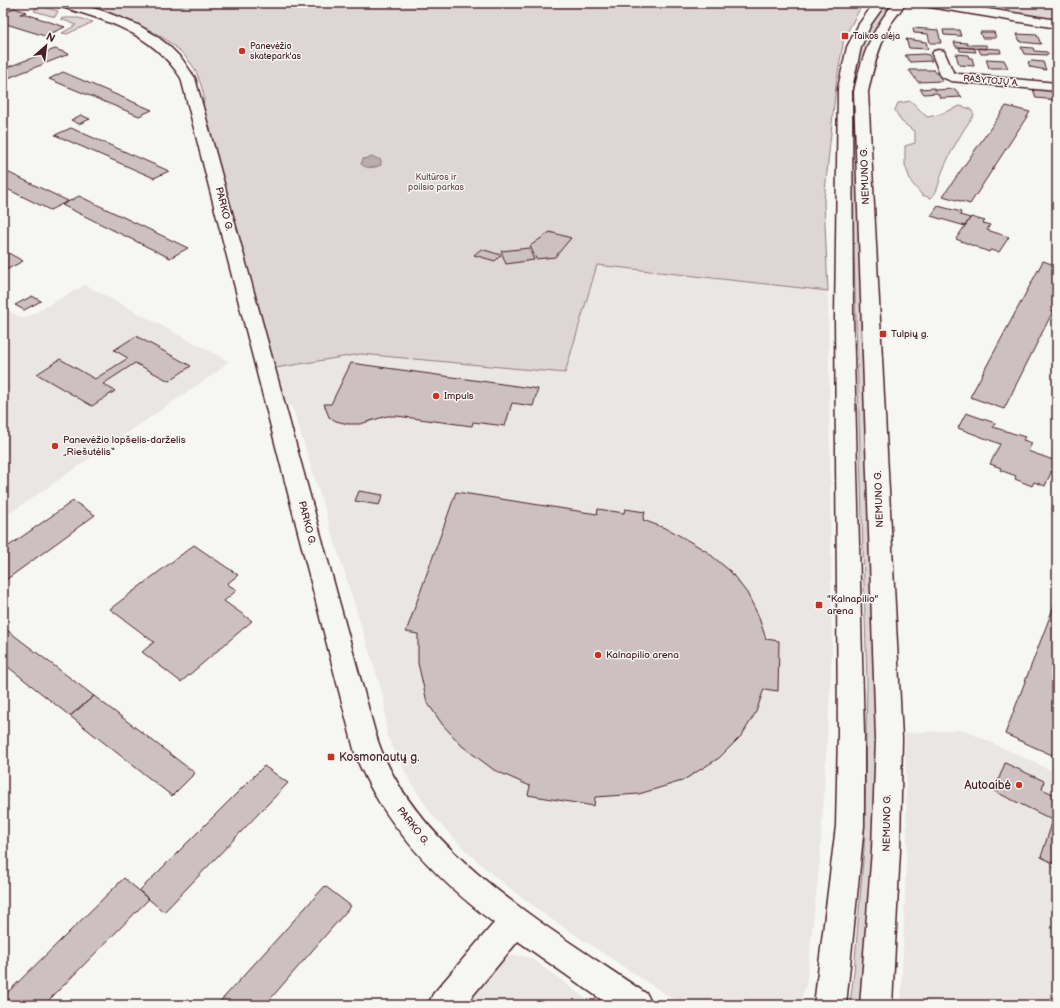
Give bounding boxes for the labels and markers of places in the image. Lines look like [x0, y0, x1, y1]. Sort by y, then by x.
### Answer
marker: Taikos alėja [840, 31, 850, 41]
place label: Taikos alėja [853, 31, 900, 42]
place label: Panevėžio skatepark'as [250, 41, 302, 62]
marker: Panevėžio skatepark'as [237, 46, 247, 56]
place label: Tulpių g. [891, 328, 928, 340]
marker: Tulpių g. [878, 329, 888, 339]
place label: Impuls [444, 390, 474, 402]
marker: Impuls [431, 391, 441, 401]
place label: Panevėžio lopšelis-darželis „Riešutėlis“ [63, 434, 186, 458]
marker: Panevėžio lopšelis-darželis „Riešutėlis“ [50, 441, 60, 451]
place label: "Kalnapilio" arena [827, 593, 878, 617]
marker: "Kalnapilio" arena [814, 600, 824, 610]
place label: Kalnapilio arena [606, 649, 679, 661]
marker: Kalnapilio arena [593, 650, 603, 660]
place label: Kosmonautų g. [339, 750, 419, 765]
marker: Kosmonautų g. [326, 752, 336, 762]
place label: Autoaibė [964, 778, 1012, 793]
marker: Autoaibė [1014, 780, 1024, 790]

